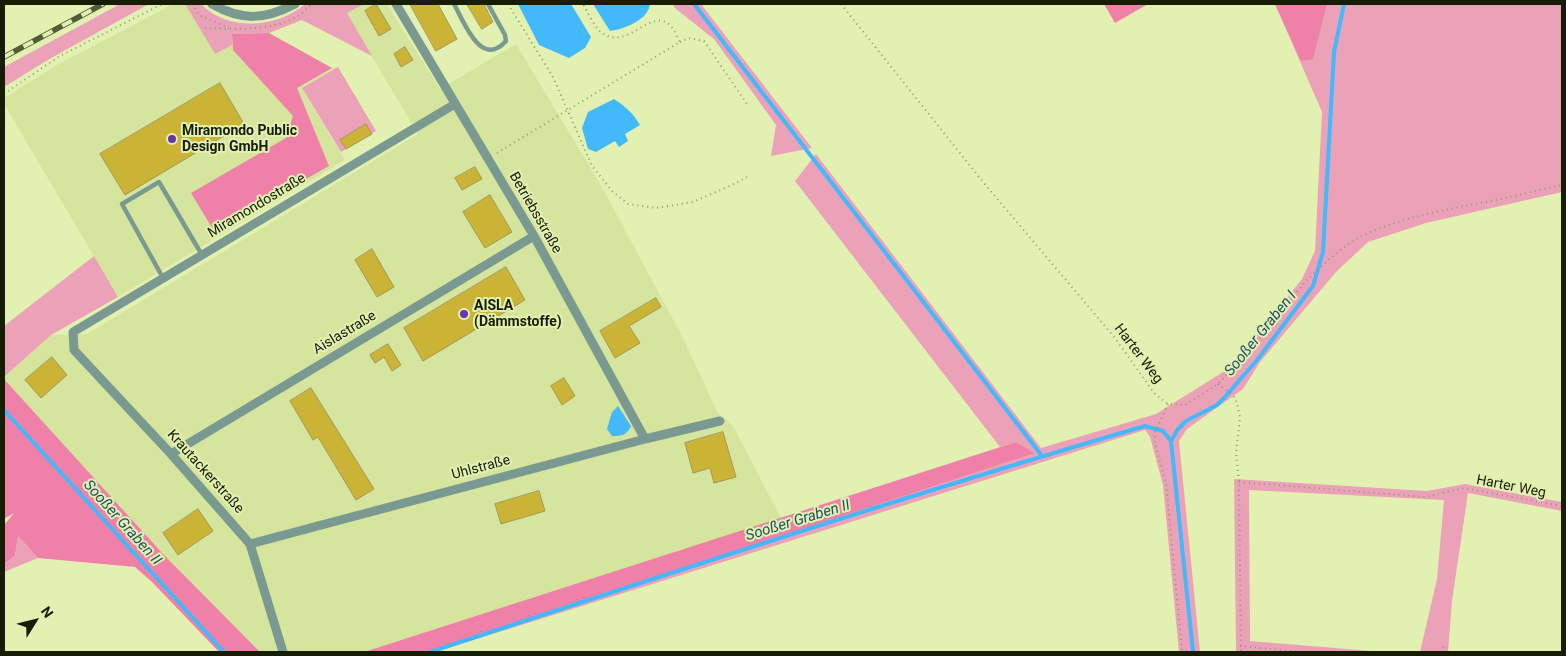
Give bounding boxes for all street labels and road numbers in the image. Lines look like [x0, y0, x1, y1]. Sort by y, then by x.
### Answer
street label: Betriebsstraße [505, 169, 565, 257]
street label: Miramondostraße [205, 170, 309, 242]
street label: Aislastraße [310, 308, 380, 358]
street label: Harter Weg [1110, 321, 1166, 387]
street label: Krautackerstraße [163, 427, 247, 517]
street label: Uhlstraße [450, 452, 512, 484]
street label: Harter Weg [1475, 472, 1547, 502]

